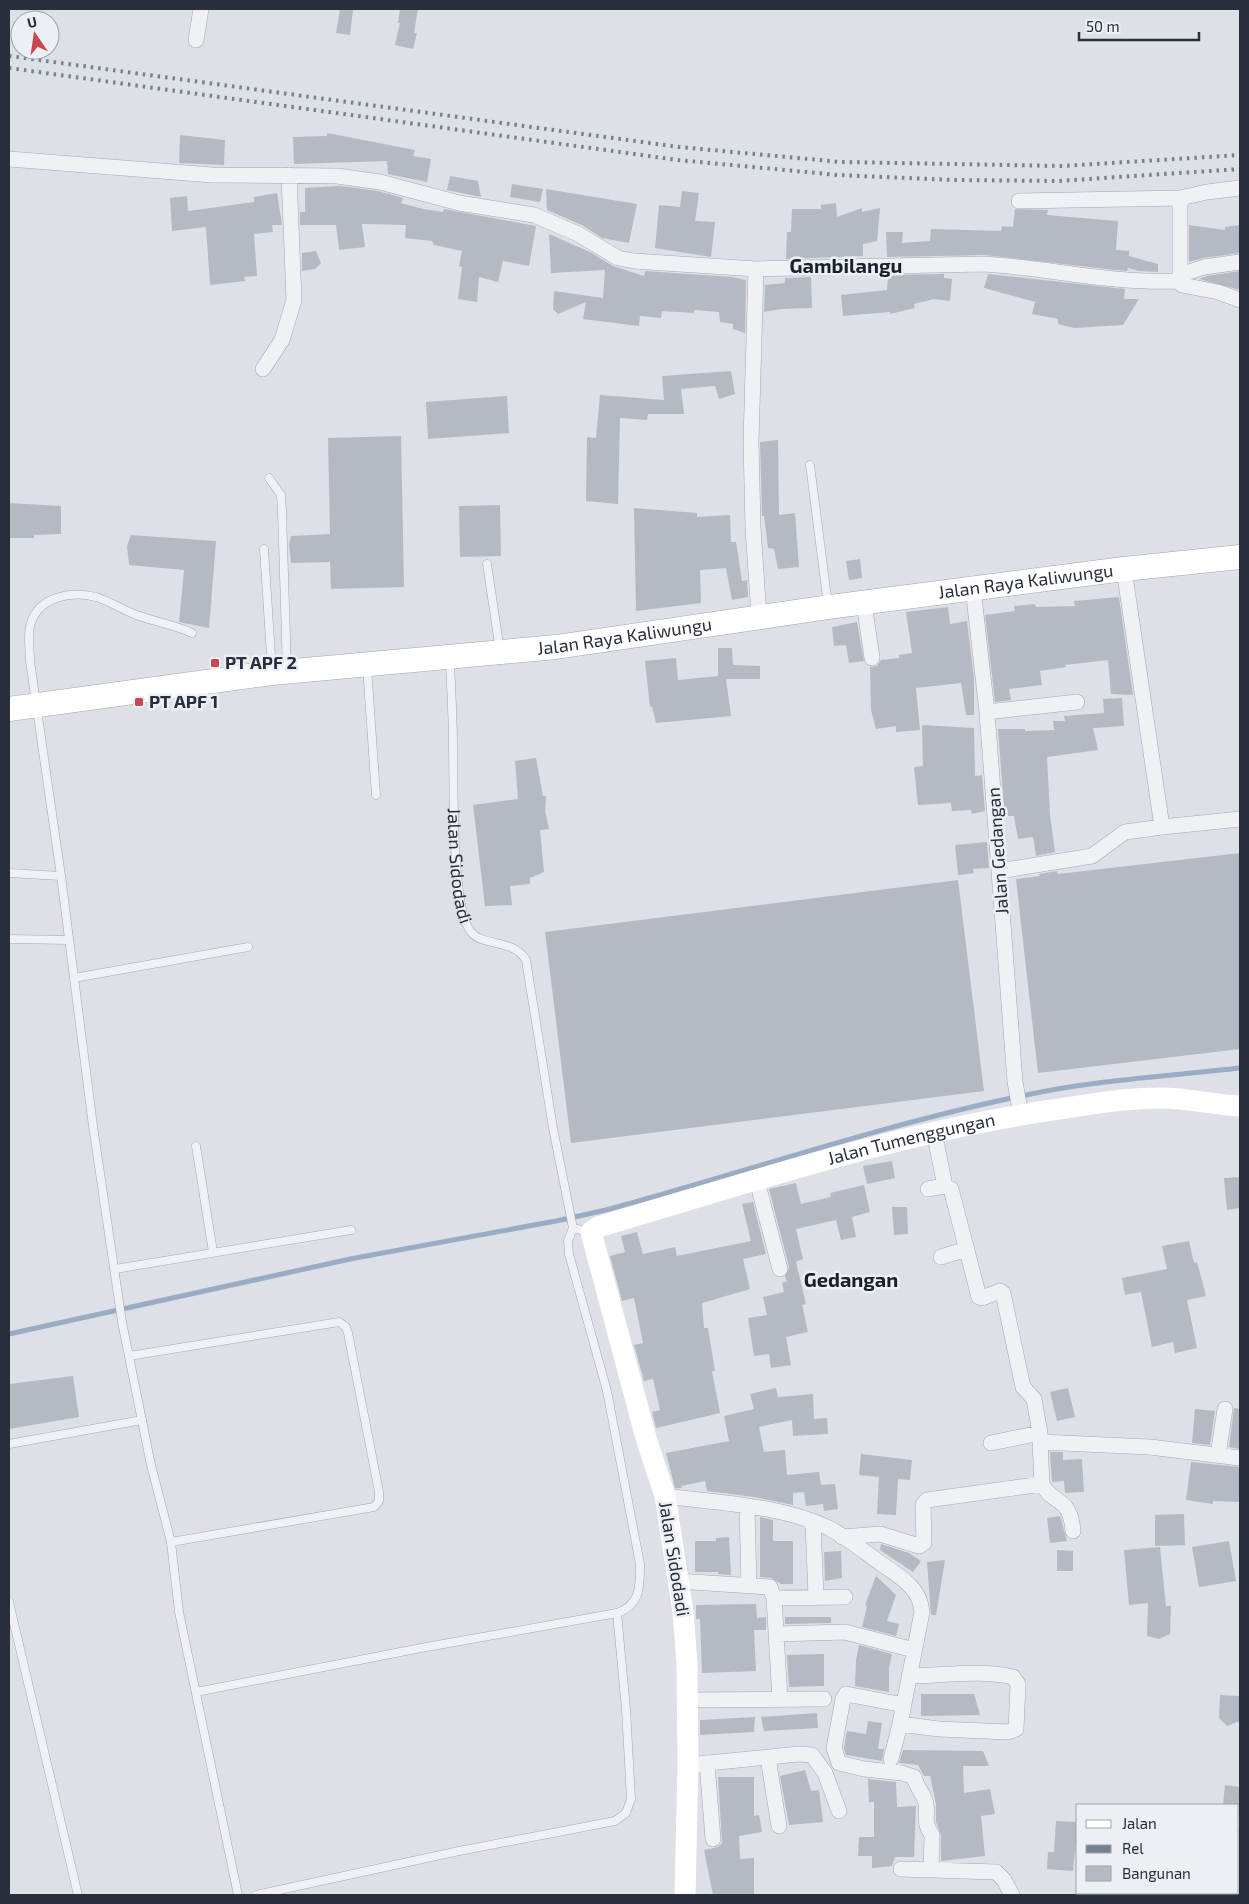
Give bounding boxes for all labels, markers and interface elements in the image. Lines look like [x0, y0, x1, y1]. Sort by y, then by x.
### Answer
north arrow [10, 10, 60, 60]
scale bar [1079, 10, 1199, 42]
text: U [25, 12, 39, 31]
text: 50 m [1086, 17, 1120, 35]
district label: Gambilangu [790, 253, 902, 277]
street label: Jalan Raya Kaliwungu [937, 558, 1115, 603]
street label: Jalan Raya Kaliwungu [536, 612, 713, 659]
place label: PT APF 2 [225, 651, 297, 673]
marker: PT APF 2 [209, 657, 221, 669]
place label: PT APF 1 [149, 690, 218, 712]
marker: PT APF 1 [133, 696, 145, 708]
street label: Jalan Gedangan [982, 787, 1012, 915]
street label: Jalan Sidodadi [444, 808, 477, 926]
street label: Jalan Tumenggungan [825, 1108, 997, 1169]
district label: Gedangan [804, 1267, 898, 1291]
street label: Jalan Sidodadi [655, 1500, 695, 1618]
legend [1076, 1804, 1239, 1894]
text: Jalan [1122, 1814, 1157, 1832]
text: Rel [1122, 1839, 1144, 1857]
text: Bangunan [1122, 1864, 1191, 1882]

